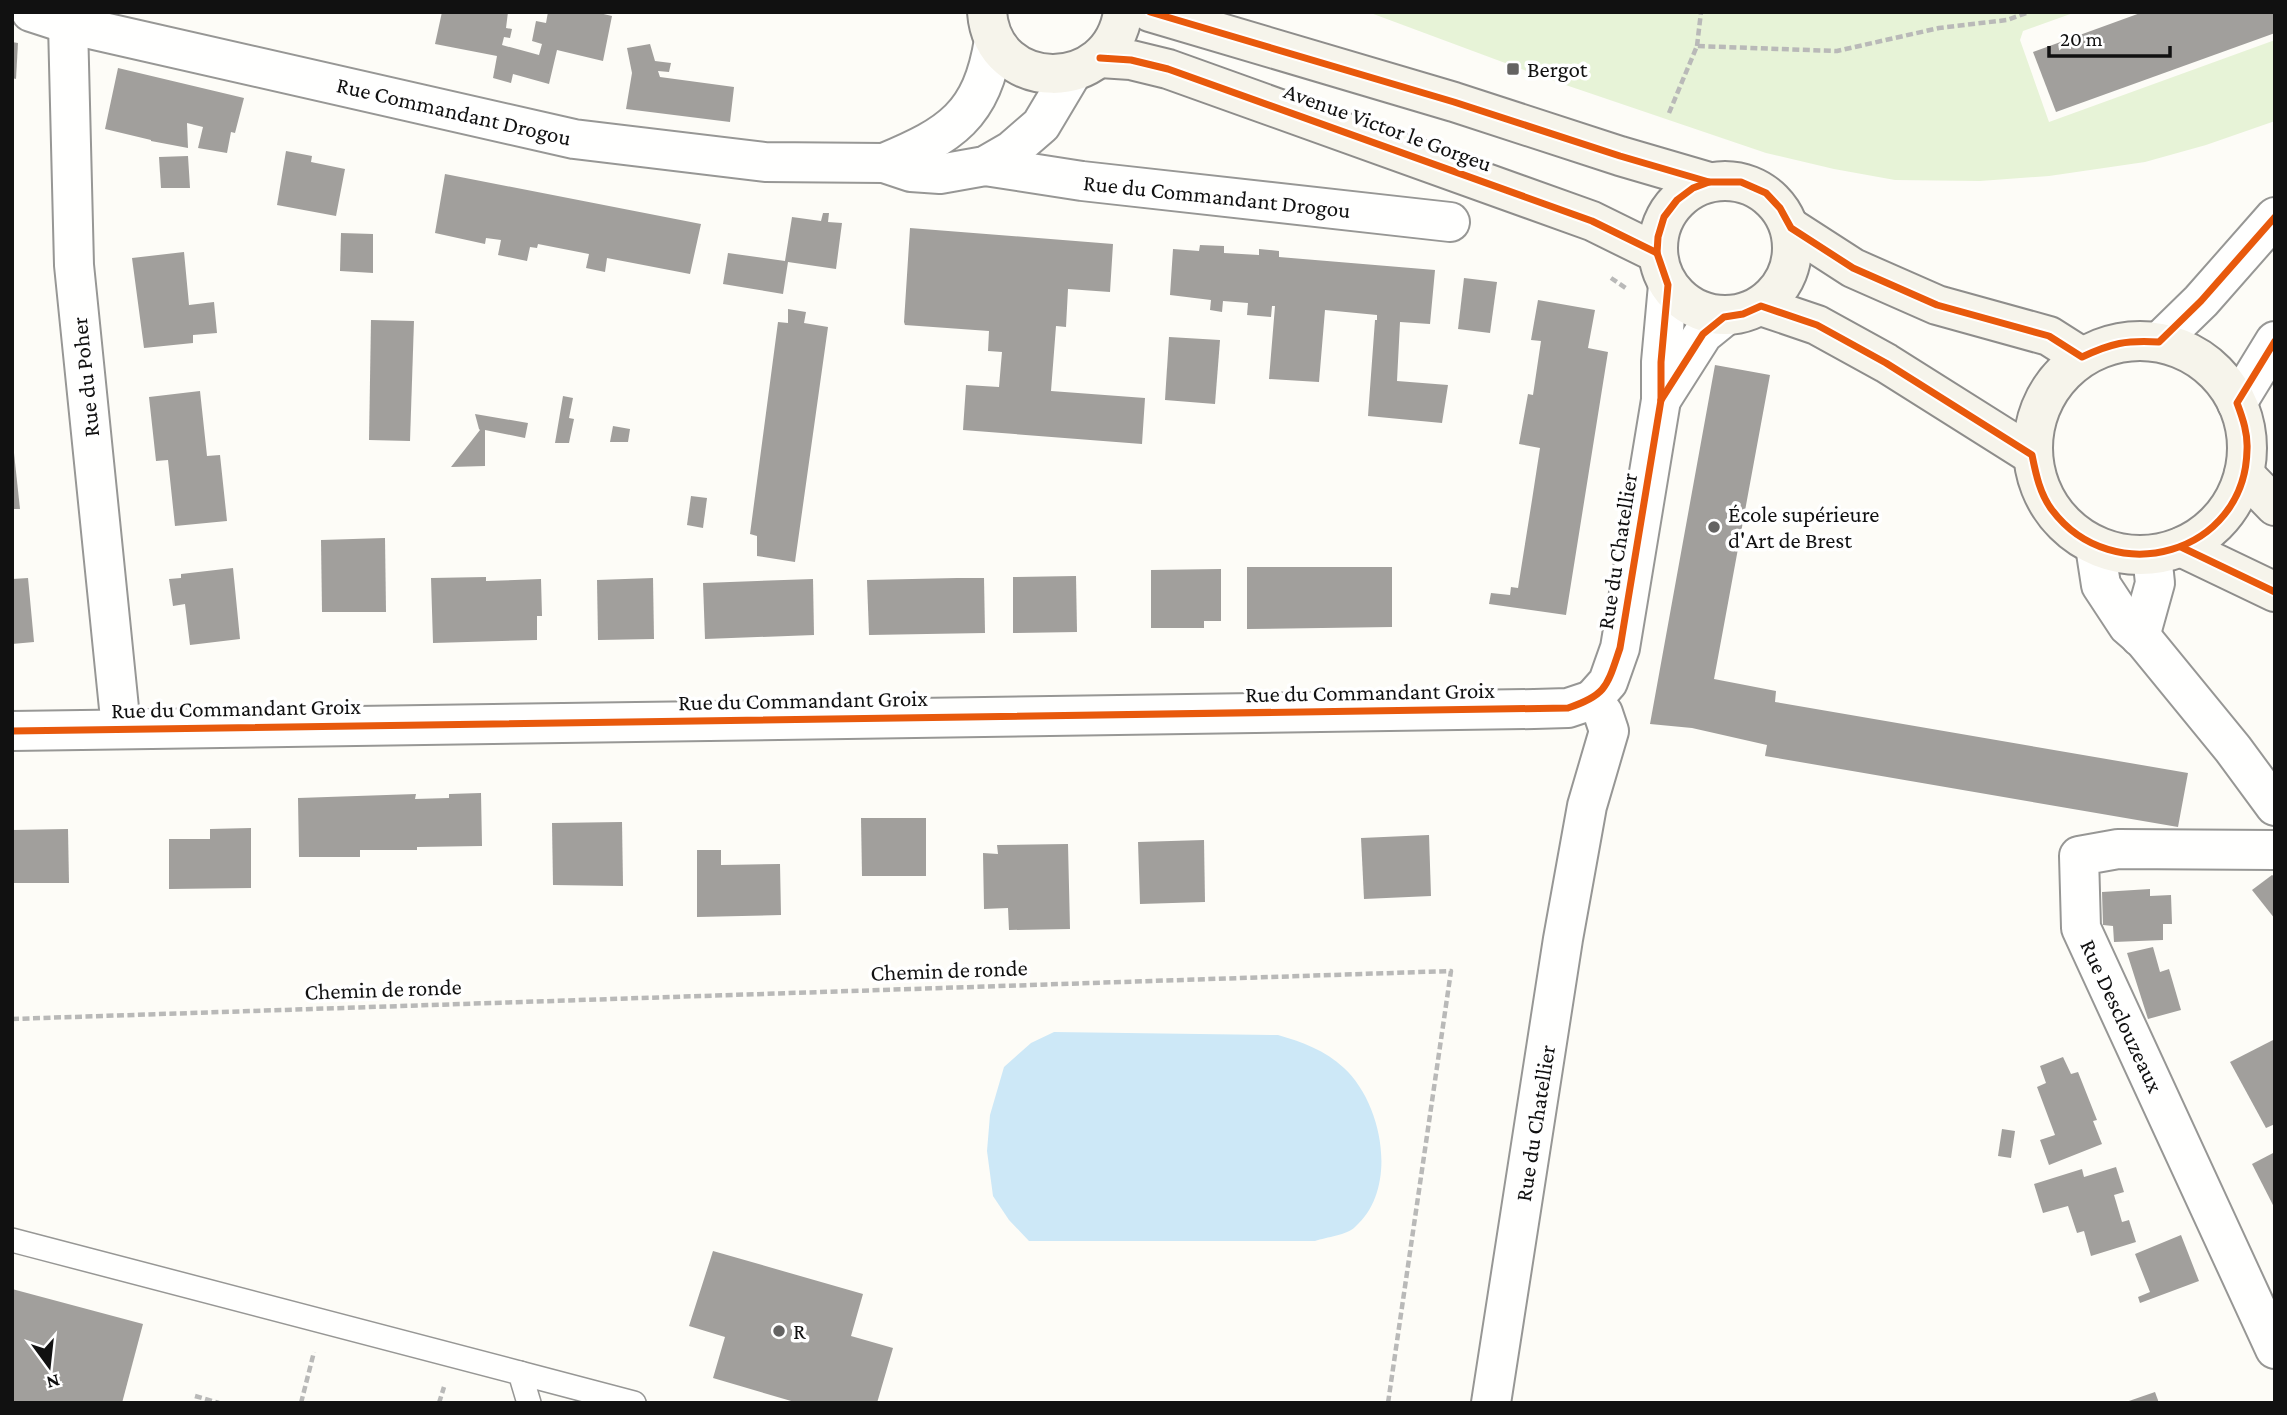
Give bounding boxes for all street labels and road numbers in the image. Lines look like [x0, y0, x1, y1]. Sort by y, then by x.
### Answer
street label: Rue Commandant Drogou [334, 71, 574, 151]
street label: Avenue Victor le Gorgeu [1281, 77, 1495, 177]
street label: Rue du Commandant Drogou [1082, 169, 1352, 223]
street label: Rue du Poher [66, 316, 104, 438]
street label: Rue du Chatellier [1592, 471, 1642, 631]
street label: Rue du Commandant Groix [1245, 677, 1495, 707]
street label: Rue du Commandant Groix [678, 685, 928, 715]
street label: Rue du Commandant Groix [111, 693, 361, 723]
street label: Rue Desclouzeaux [2075, 935, 2169, 1097]
street label: Chemin de ronde [870, 954, 1028, 986]
street label: Chemin de ronde [304, 973, 462, 1005]
street label: Rue du Chatellier [1510, 1043, 1560, 1203]

